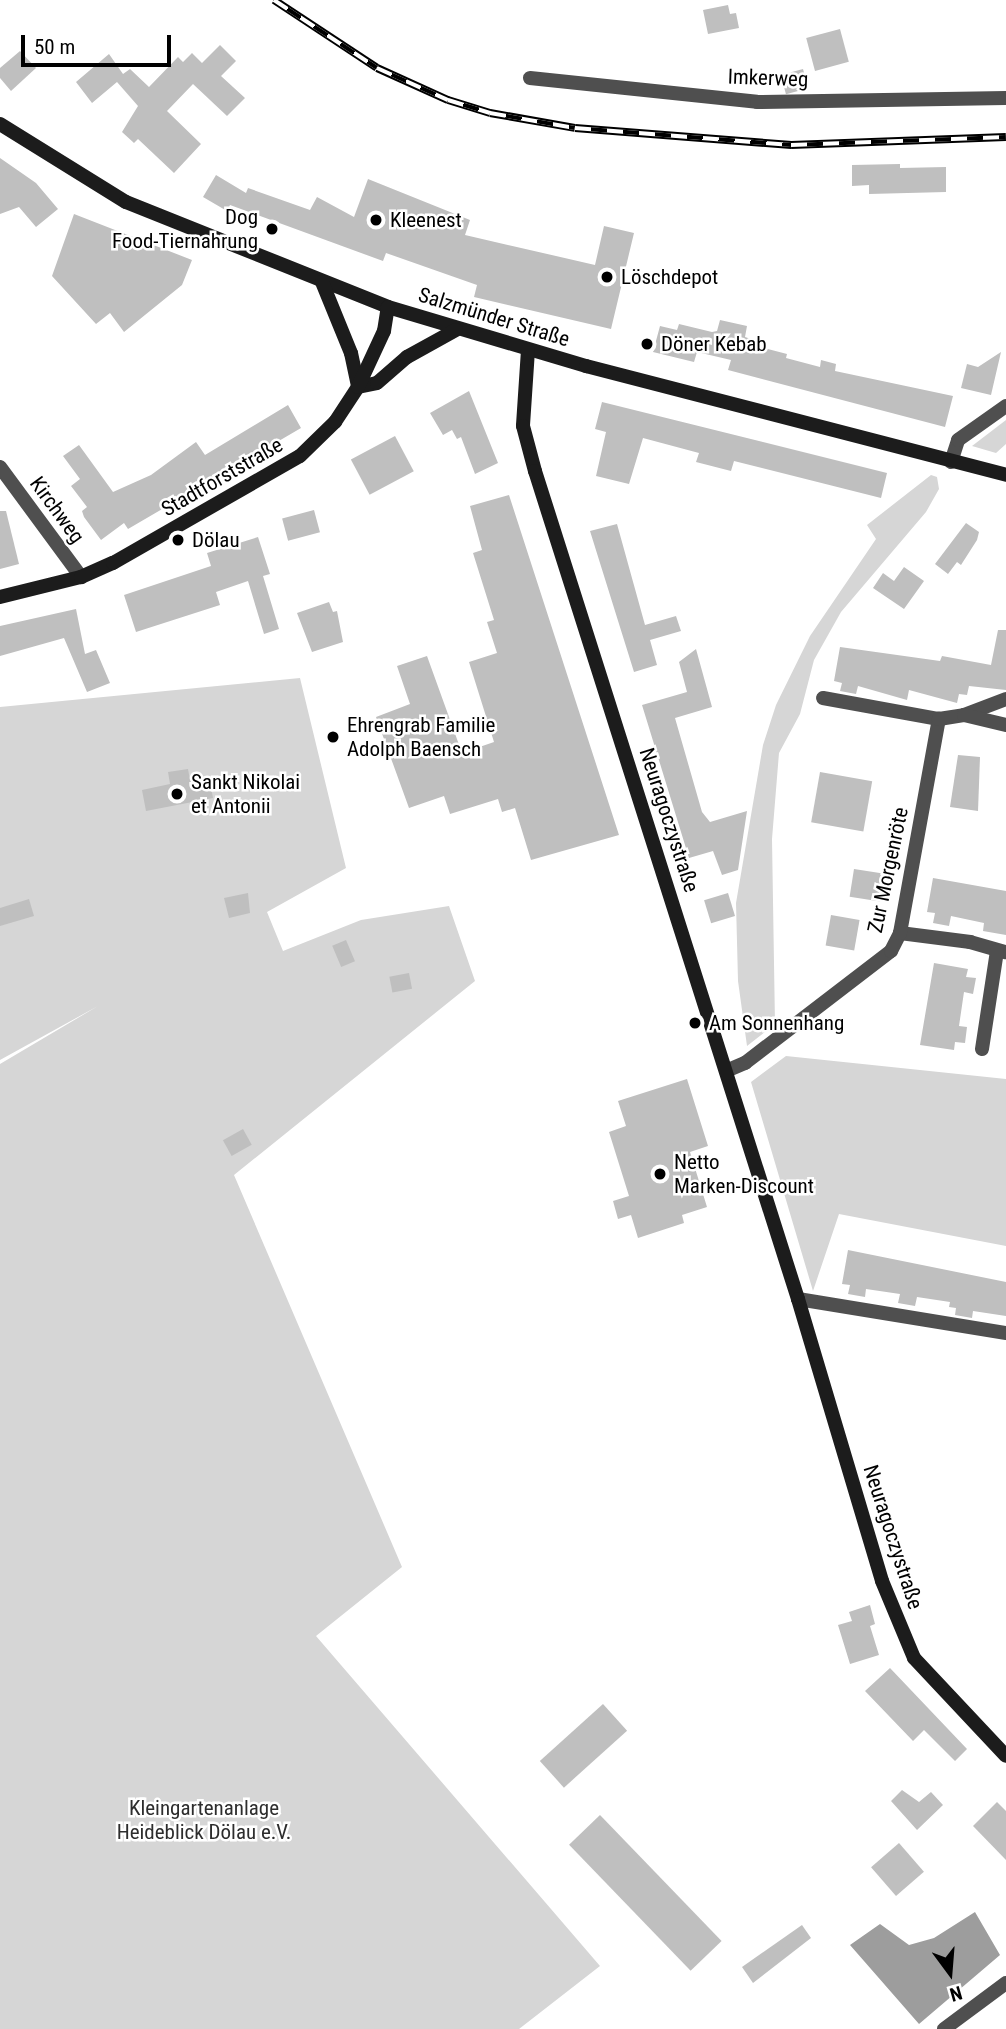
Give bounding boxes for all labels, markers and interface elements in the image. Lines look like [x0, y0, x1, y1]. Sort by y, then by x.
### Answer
scale bar [24, 21, 175, 65]
text: 50 m [34, 35, 75, 59]
street label: Imkerweg [727, 64, 809, 92]
place label: Dog Food-Tiernahrung [112, 204, 258, 254]
place label: Kleenest [390, 207, 462, 233]
marker: Kleenest [368, 212, 384, 228]
marker: Dog Food-Tiernahrung [264, 221, 280, 237]
place label: Löschdepot [621, 264, 718, 290]
marker: Löschdepot [599, 269, 615, 285]
street label: Salzmünder Straße [415, 282, 573, 352]
place label: Döner Kebab [661, 331, 767, 357]
marker: Döner Kebab [639, 336, 655, 352]
street label: Stadtforststraße [157, 432, 287, 522]
street label: Kirchweg [24, 472, 90, 548]
place label: Dölau [192, 527, 240, 553]
marker: Dölau [170, 532, 186, 548]
place label: Ehrengrab Familie Adolph Baensch [347, 712, 495, 762]
marker: Ehrengrab Familie Adolph Baensch [325, 729, 341, 745]
street label: Neuragoczystraße [634, 745, 704, 895]
place label: Sankt Nikolai et Antonii [191, 769, 300, 819]
marker: Sankt Nikolai et Antonii [169, 786, 185, 802]
street label: Zur Morgenröte [862, 805, 914, 935]
place label: Am Sonnenhang [709, 1010, 844, 1036]
marker: Am Sonnenhang [687, 1015, 703, 1031]
place label: Netto Marken-Discount [674, 1149, 814, 1199]
marker: Netto Marken-Discount [652, 1166, 668, 1182]
street label: Neuragoczystraße [858, 1462, 928, 1612]
park label: Kleingartenanlage Heideblick Dölau e.V. [117, 1795, 291, 1845]
north arrow [915, 1938, 985, 2008]
text: N [947, 1981, 965, 2006]

